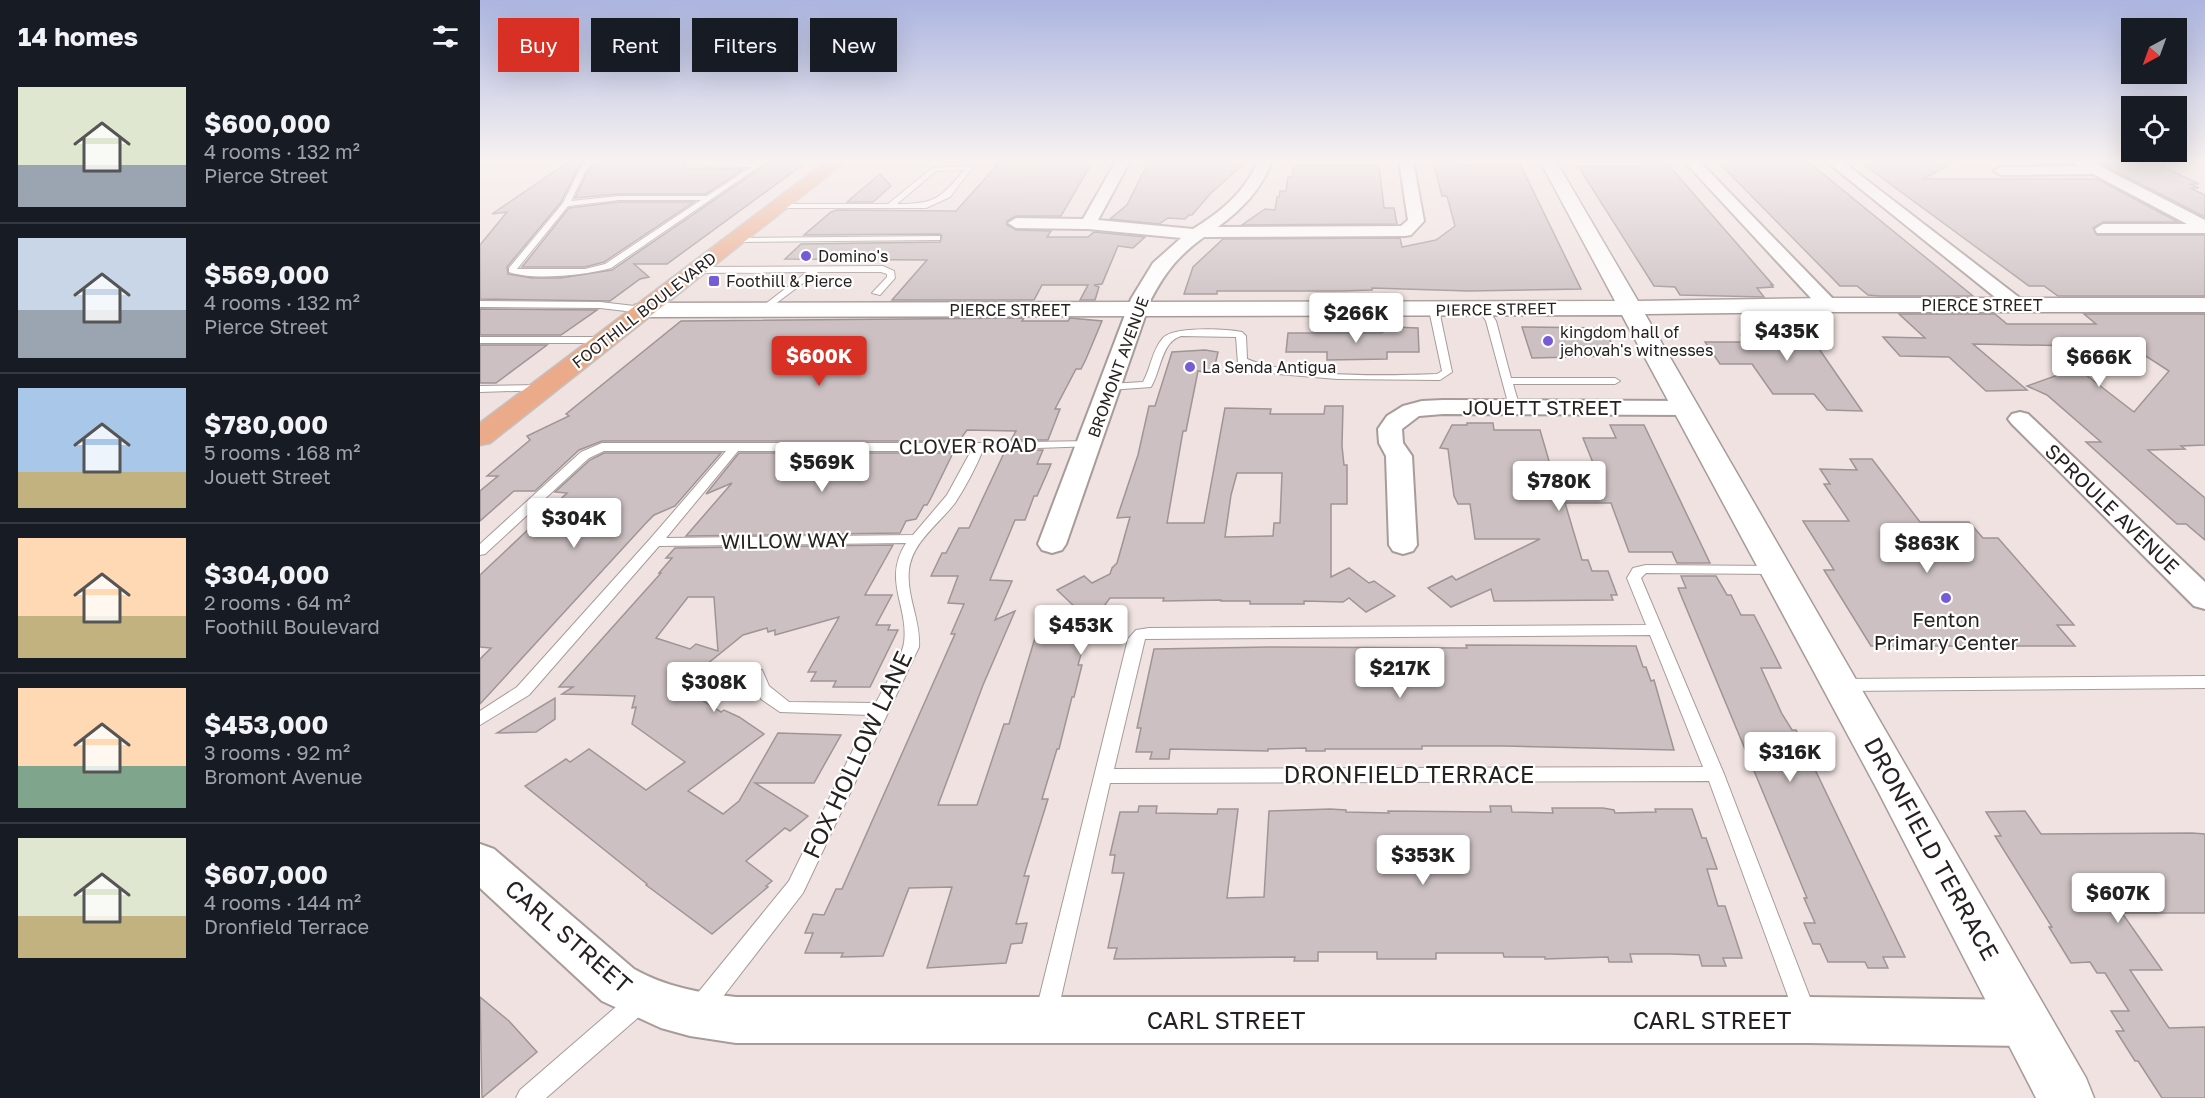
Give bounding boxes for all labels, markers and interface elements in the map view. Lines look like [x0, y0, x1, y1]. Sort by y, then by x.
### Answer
chip: Buy [498, 18, 579, 72]
chip: Rent [591, 18, 680, 72]
chip: Filters [692, 18, 798, 72]
chip: New [810, 18, 897, 72]
north arrow [2121, 18, 2187, 84]
map controls [2121, 18, 2187, 162]
icon: filters [429, 20, 462, 53]
text: 14 homes [18, 21, 138, 52]
button: locate [2121, 96, 2187, 162]
text: $600,000 [204, 108, 331, 139]
icon: home [66, 111, 138, 183]
text: 4 rooms · 132 m² [204, 139, 360, 163]
text: Pierce Street [204, 163, 328, 187]
place label: Domino's [818, 246, 889, 266]
street label: FOOTHILL BOULEVARD [568, 247, 720, 373]
marker: Domino's [799, 249, 813, 263]
text: $569,000 [204, 259, 329, 290]
icon: home [66, 262, 138, 334]
place label: Foothill & Pierce [726, 271, 852, 291]
marker: Foothill & Pierce [707, 274, 721, 288]
text: 4 rooms · 132 m² [204, 290, 360, 314]
pin: $266K [1314, 293, 1398, 344]
street label: BROMONT AVENUE [1083, 294, 1153, 440]
street label: PIERCE STREET [1921, 295, 2043, 315]
street label: PIERCE STREET [1435, 298, 1557, 320]
street label: PIERCE STREET [949, 300, 1071, 320]
text: $266K [1323, 300, 1389, 324]
pin: $435K [1745, 311, 1829, 362]
text: Pierce Street [204, 314, 328, 338]
text: $435K [1755, 318, 1819, 342]
place label: kingdom hall of jehovah's witnesses [1559, 322, 1713, 360]
marker: kingdom hall of jehovah's witnesses [1541, 334, 1555, 348]
pin: $600K [777, 336, 861, 387]
pin: $666K [2057, 337, 2141, 388]
text: $600K [786, 343, 852, 367]
text: $666K [2066, 344, 2132, 368]
place label: La Senda Antigua [1202, 357, 1336, 377]
marker: La Senda Antigua [1183, 360, 1197, 374]
street label: JOUETT STREET [1462, 395, 1622, 419]
text: $780,000 [204, 409, 328, 440]
icon: home [66, 412, 138, 484]
street label: CLOVER ROAD [899, 432, 1037, 458]
street label: SPROULE AVENUE [2041, 438, 2185, 578]
text: 5 rooms · 168 m² [204, 440, 360, 464]
pin: $569K [780, 442, 864, 493]
text: $569K [789, 449, 855, 473]
pin: $780K [1517, 461, 1601, 512]
text: Jouett Street [204, 464, 331, 488]
text: $780K [1527, 468, 1591, 492]
pin: $304K [532, 498, 616, 549]
text: $304K [541, 505, 607, 529]
pin: $863K [1885, 523, 1969, 574]
street label: WILLOW WAY [721, 527, 850, 553]
text: $863K [1894, 530, 1960, 554]
text: $304,000 [204, 559, 329, 590]
icon: home [66, 562, 138, 634]
text: 2 rooms · 64 m² [204, 590, 351, 614]
marker: Fenton Primary Center [1939, 591, 1953, 605]
pin: $453K [1039, 605, 1123, 656]
place label: Fenton Primary Center [1874, 607, 2018, 654]
text: $453K [1049, 612, 1113, 636]
text: Foothill Boulevard [204, 614, 380, 638]
street label: FOX HOLLOW LANE [796, 646, 917, 863]
pin: $217K [1358, 648, 1442, 699]
text: $217K [1369, 655, 1431, 679]
pin: $308K [672, 662, 756, 713]
text: $308K [681, 669, 747, 693]
text: $453,000 [204, 709, 328, 740]
icon: home [66, 712, 138, 784]
pin: $316K [1748, 732, 1832, 783]
street label: DRONFIELD TERRACE [1859, 732, 2006, 965]
text: $316K [1758, 739, 1822, 763]
text: 3 rooms · 92 m² [204, 740, 350, 764]
street label: DRONFIELD TERRACE [1284, 759, 1534, 788]
text: Bromont Avenue [204, 764, 362, 788]
pin: $353K [1381, 835, 1465, 886]
text: $353K [1391, 842, 1455, 866]
text: $607,000 [204, 859, 328, 890]
icon: home [66, 862, 138, 934]
street label: CARL STREET [500, 873, 638, 999]
pin: $607K [2076, 873, 2160, 924]
text: $607K [2086, 880, 2150, 904]
text: 4 rooms · 144 m² [204, 890, 361, 914]
text: Dronfield Terrace [204, 914, 369, 938]
street label: CARL STREET [1147, 1005, 1305, 1034]
street label: CARL STREET [1633, 1005, 1791, 1034]

